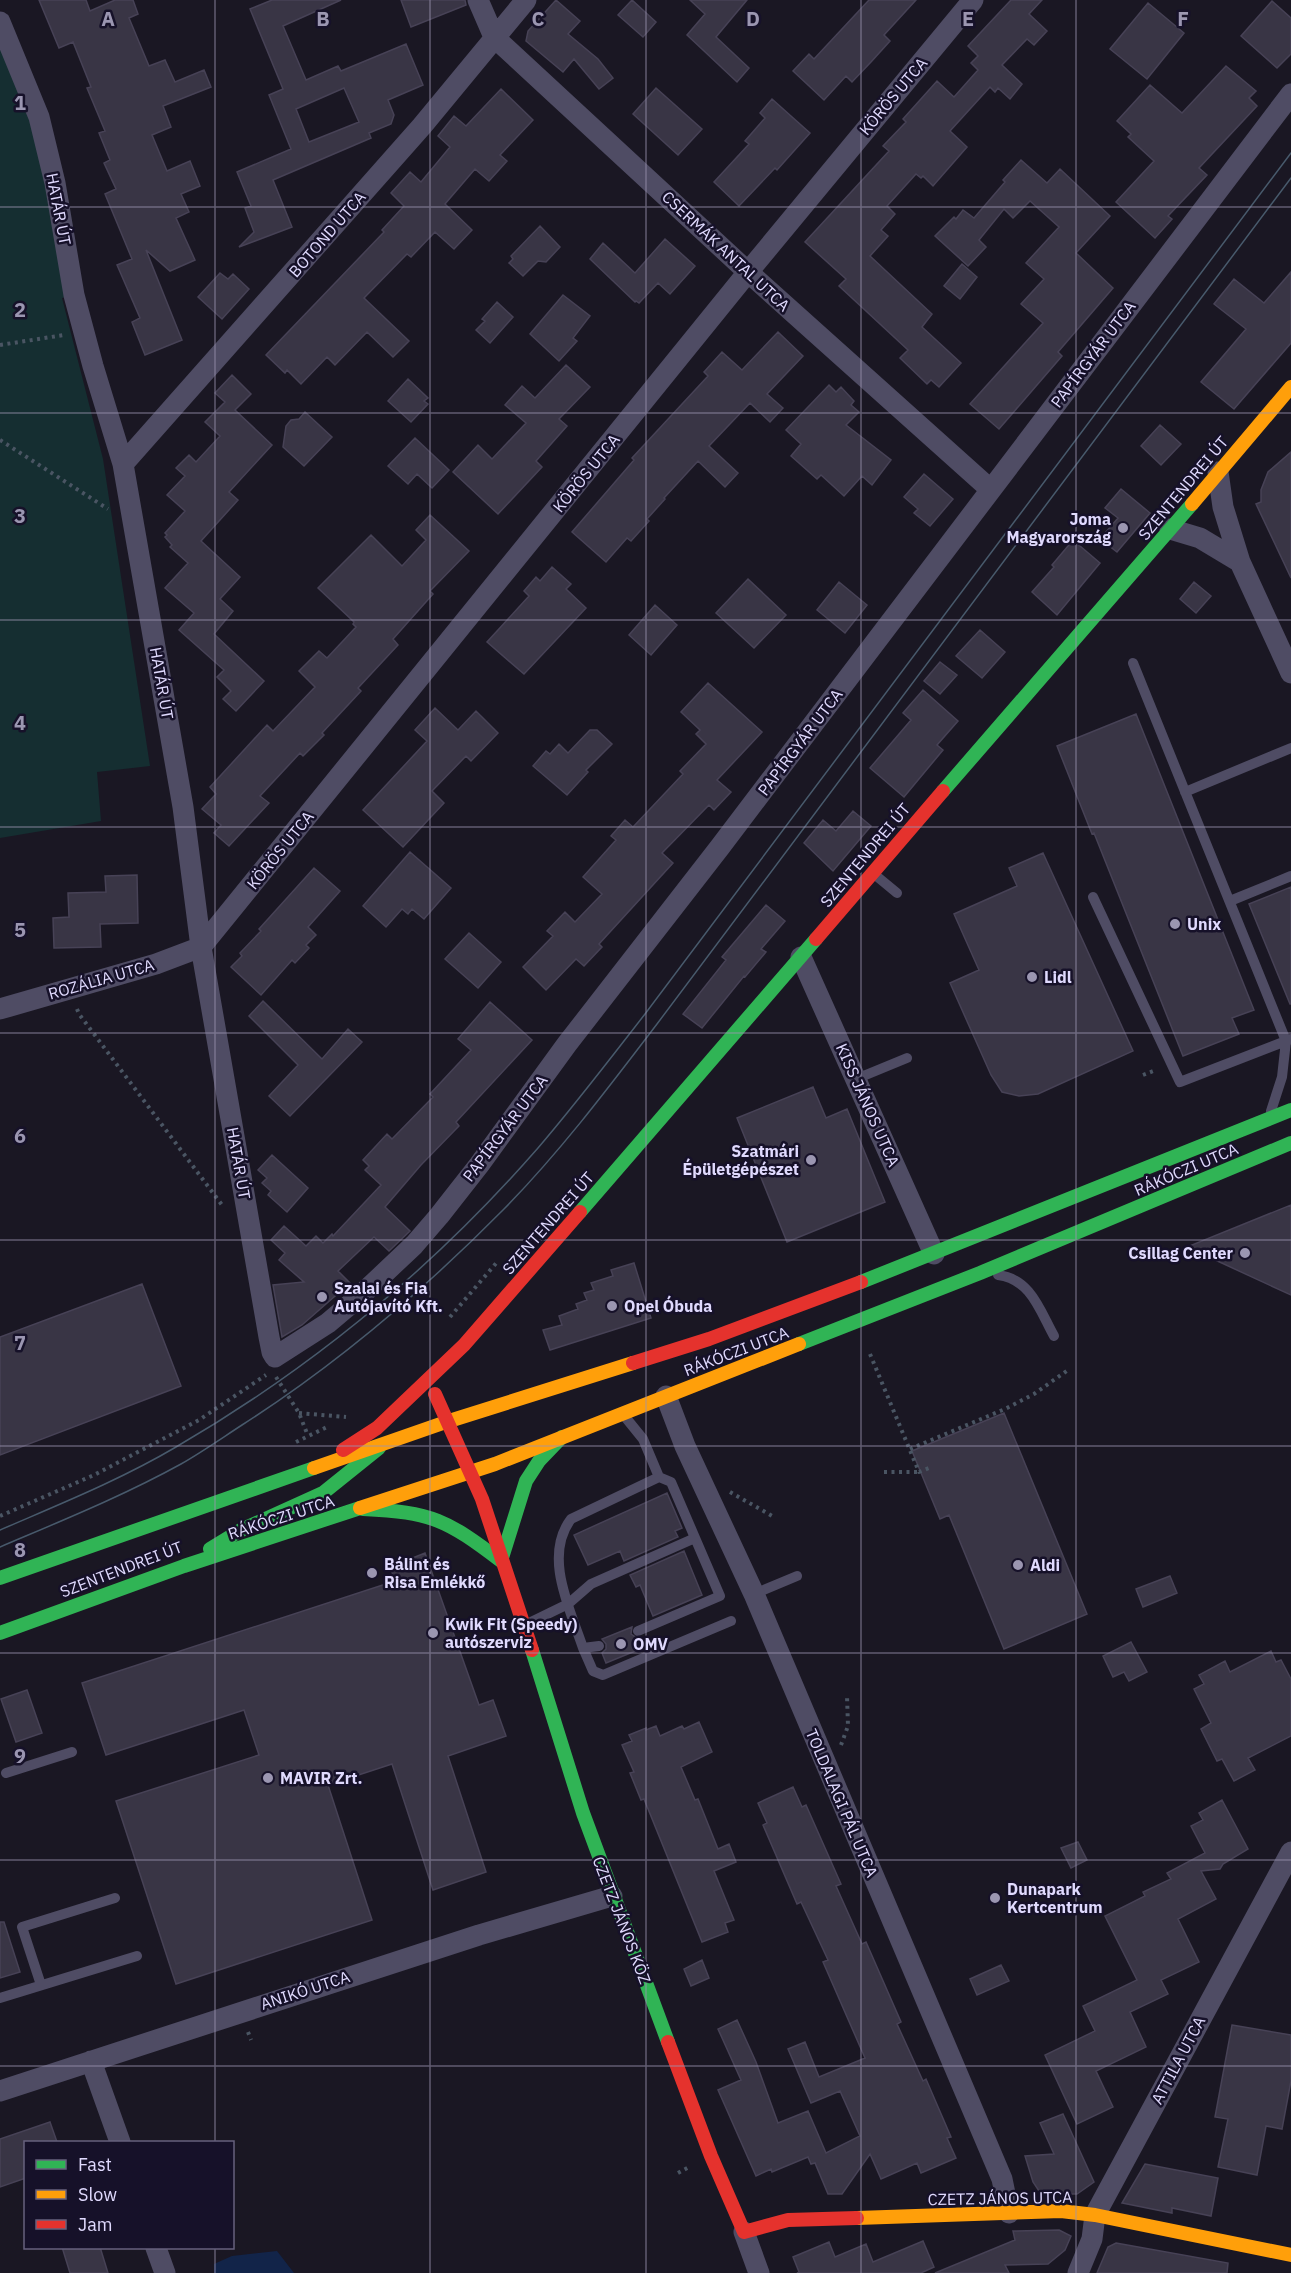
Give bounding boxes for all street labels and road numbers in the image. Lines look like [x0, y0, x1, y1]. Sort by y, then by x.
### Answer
street label: KÖRÖS UTCA [855, 53, 931, 139]
street label: HATÁR ÚT [42, 171, 77, 247]
street label: CSERMÁK ANTAL UTCA [658, 186, 795, 315]
street label: BOTOND UTCA [284, 187, 370, 281]
street label: PAPÍRGYÁR UTCA [1045, 296, 1140, 411]
street label: KÖRÖS UTCA [548, 430, 624, 516]
street label: SZENTENDREI ÚT [1133, 431, 1232, 544]
street label: HATÁR ÚT [146, 645, 179, 721]
street label: PAPÍRGYÁR UTCA [752, 684, 847, 799]
street label: SZENTENDREI ÚT [815, 798, 914, 911]
street label: KÖRÖS UTCA [242, 807, 318, 893]
street label: ROZÁLIA UTCA [46, 953, 156, 1004]
street label: KISS JÁNOS UTCA [832, 1040, 905, 1170]
street label: PAPÍRGYÁR UTCA [457, 1070, 552, 1185]
street label: HATÁR ÚT [223, 1125, 256, 1201]
street label: RÁKÓCZI UTCA [1131, 1137, 1241, 1200]
street label: SZENTENDREI ÚT [497, 1167, 598, 1278]
street label: RÁKÓCZI UTCA [680, 1321, 791, 1380]
street label: RÁKÓCZI UTCA [225, 1489, 337, 1544]
street label: SZENTENDREI ÚT [57, 1536, 185, 1602]
street label: TOLDALAGI PÁL UTCA [802, 1725, 883, 1880]
street label: CZETZ JÁNOS KÖZ [588, 1853, 656, 1987]
street label: ANIKÓ UTCA [258, 1965, 352, 2014]
street label: ATTILA UTCA [1147, 2013, 1209, 2107]
street label: CZETZ JÁNOS UTCA [927, 2186, 1072, 2209]

